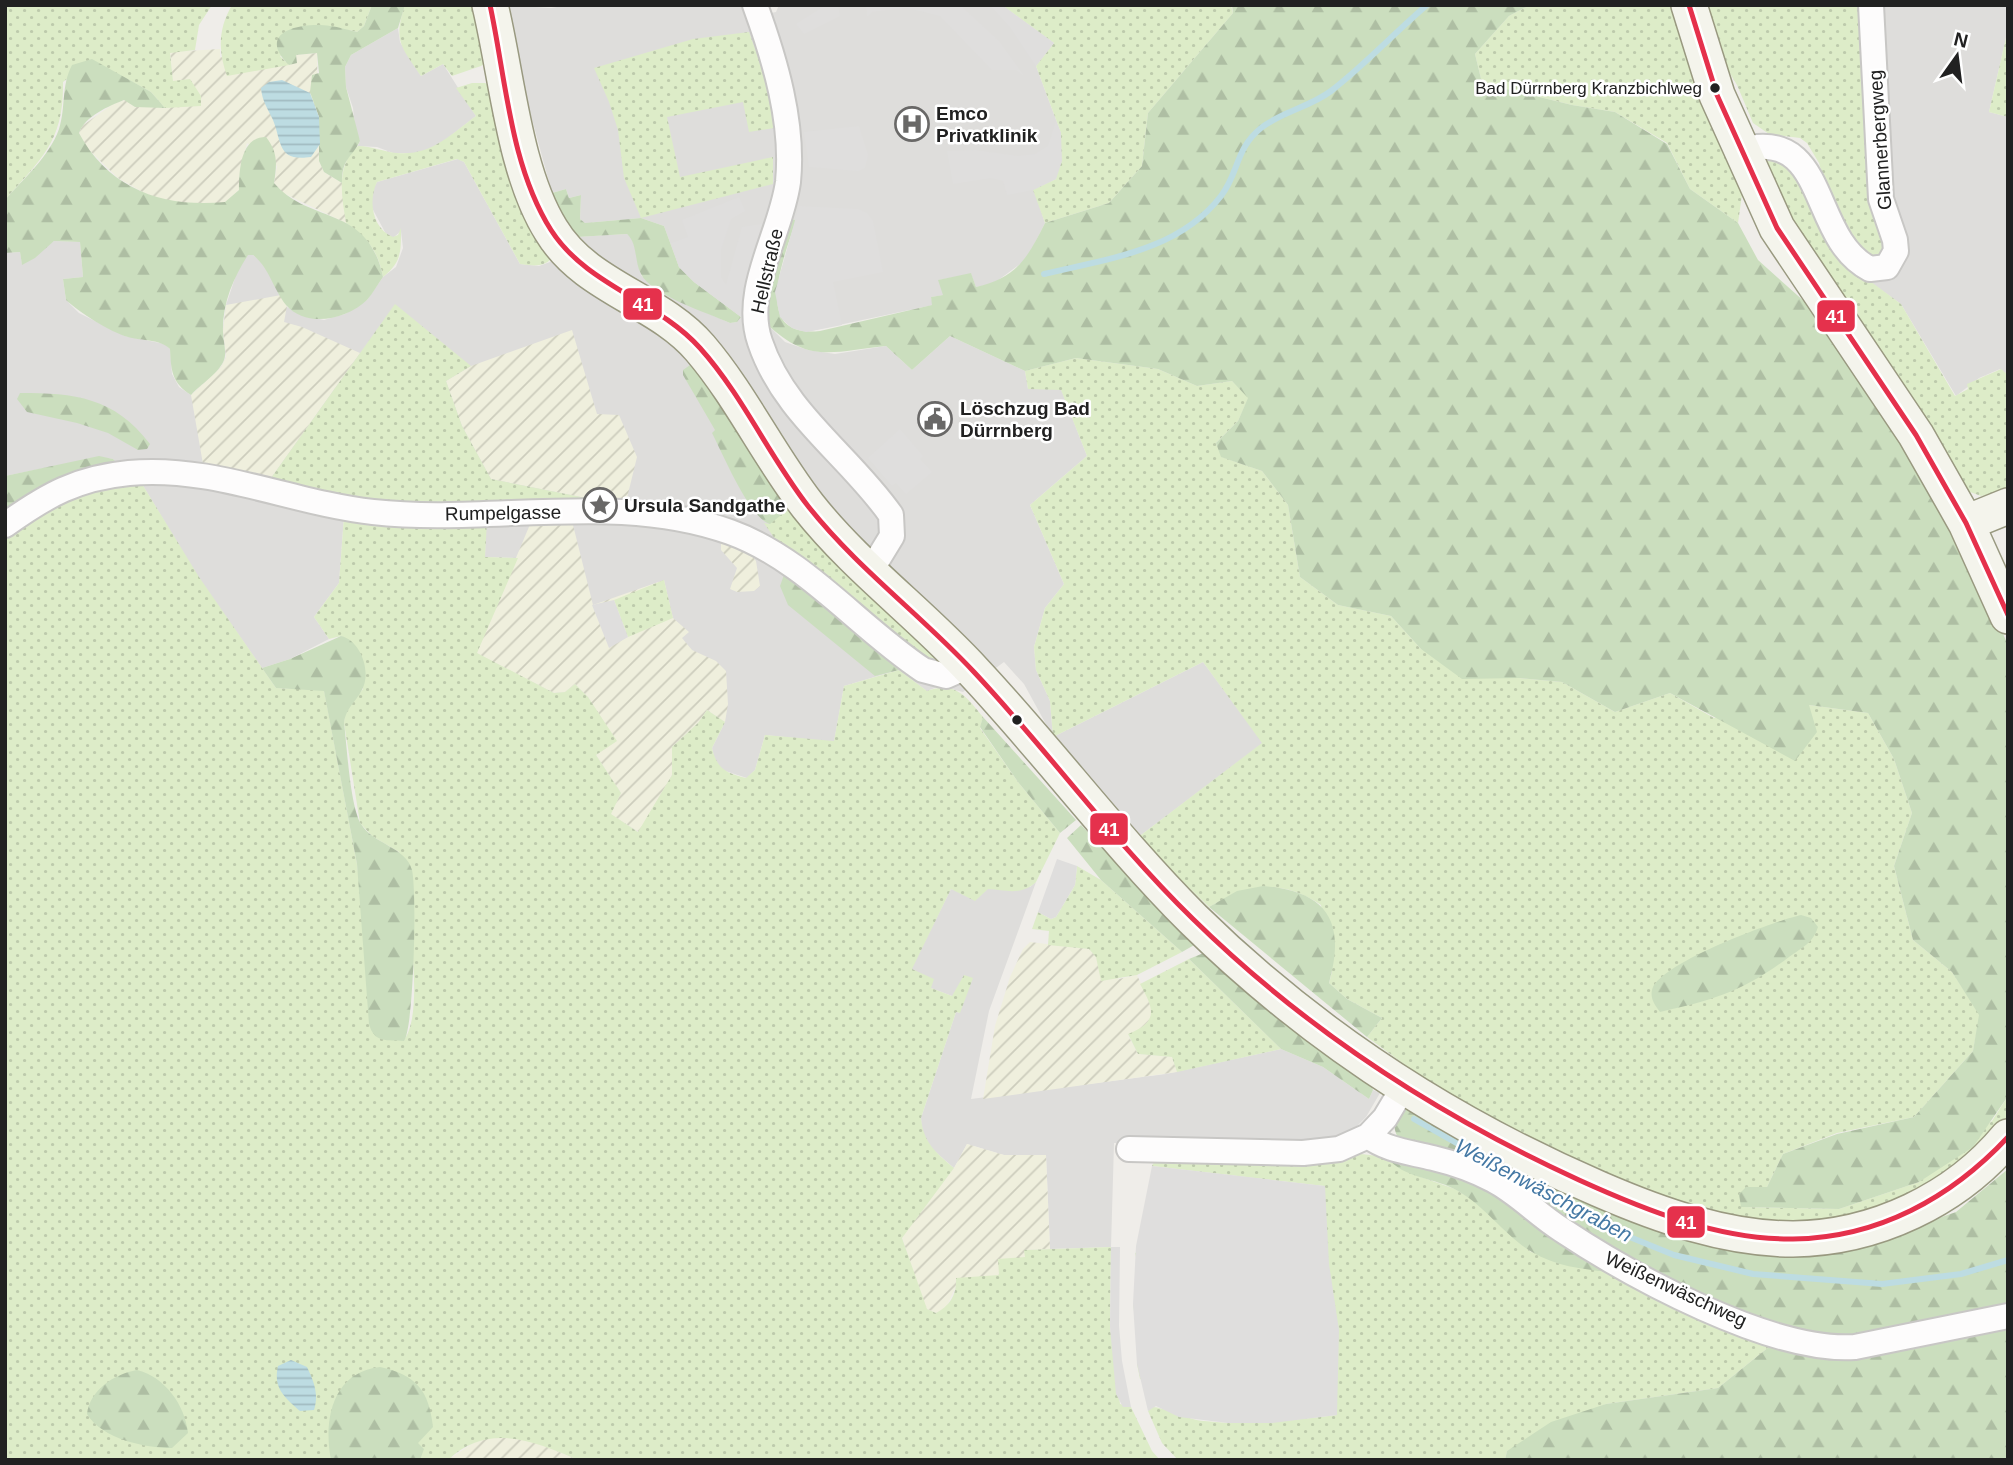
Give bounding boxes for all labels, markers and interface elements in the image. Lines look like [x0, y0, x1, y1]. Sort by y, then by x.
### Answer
north arrow [1922, 21, 1992, 91]
text: N [1952, 28, 1970, 52]
street label: Glannerbergweg [1865, 69, 1895, 211]
place label: Bad Dürrnberg Kranzbichlweg [1475, 79, 1702, 98]
marker: Bad Dürrnberg Kranzbichlweg [1708, 81, 1722, 95]
place label: Emco Privatklinik [936, 103, 1038, 146]
hospital icon: Emco Privatklinik [893, 105, 931, 143]
street label: Hellstraße [747, 226, 787, 316]
line badge: 41 [622, 287, 663, 321]
text: 41 [632, 294, 654, 315]
line badge: 41 [1816, 299, 1856, 333]
text: 41 [1825, 306, 1847, 327]
place label: Löschzug Bad Dürrnberg [960, 398, 1090, 441]
public building icon: Löschzug Bad Dürrnberg [916, 400, 954, 438]
place icon: Ursula Sandgathe [581, 486, 619, 524]
place label: Ursula Sandgathe [624, 495, 786, 516]
street label: Rumpelgasse [445, 501, 561, 525]
unlabelled marker [1010, 713, 1024, 727]
line badge: 41 [1089, 812, 1129, 846]
text: 41 [1098, 819, 1120, 840]
water label: Weißenwäschgraben [1452, 1134, 1636, 1246]
line badge: 41 [1666, 1205, 1706, 1239]
text: 41 [1675, 1212, 1697, 1233]
street label: Weißenwäschweg [1602, 1247, 1750, 1331]

